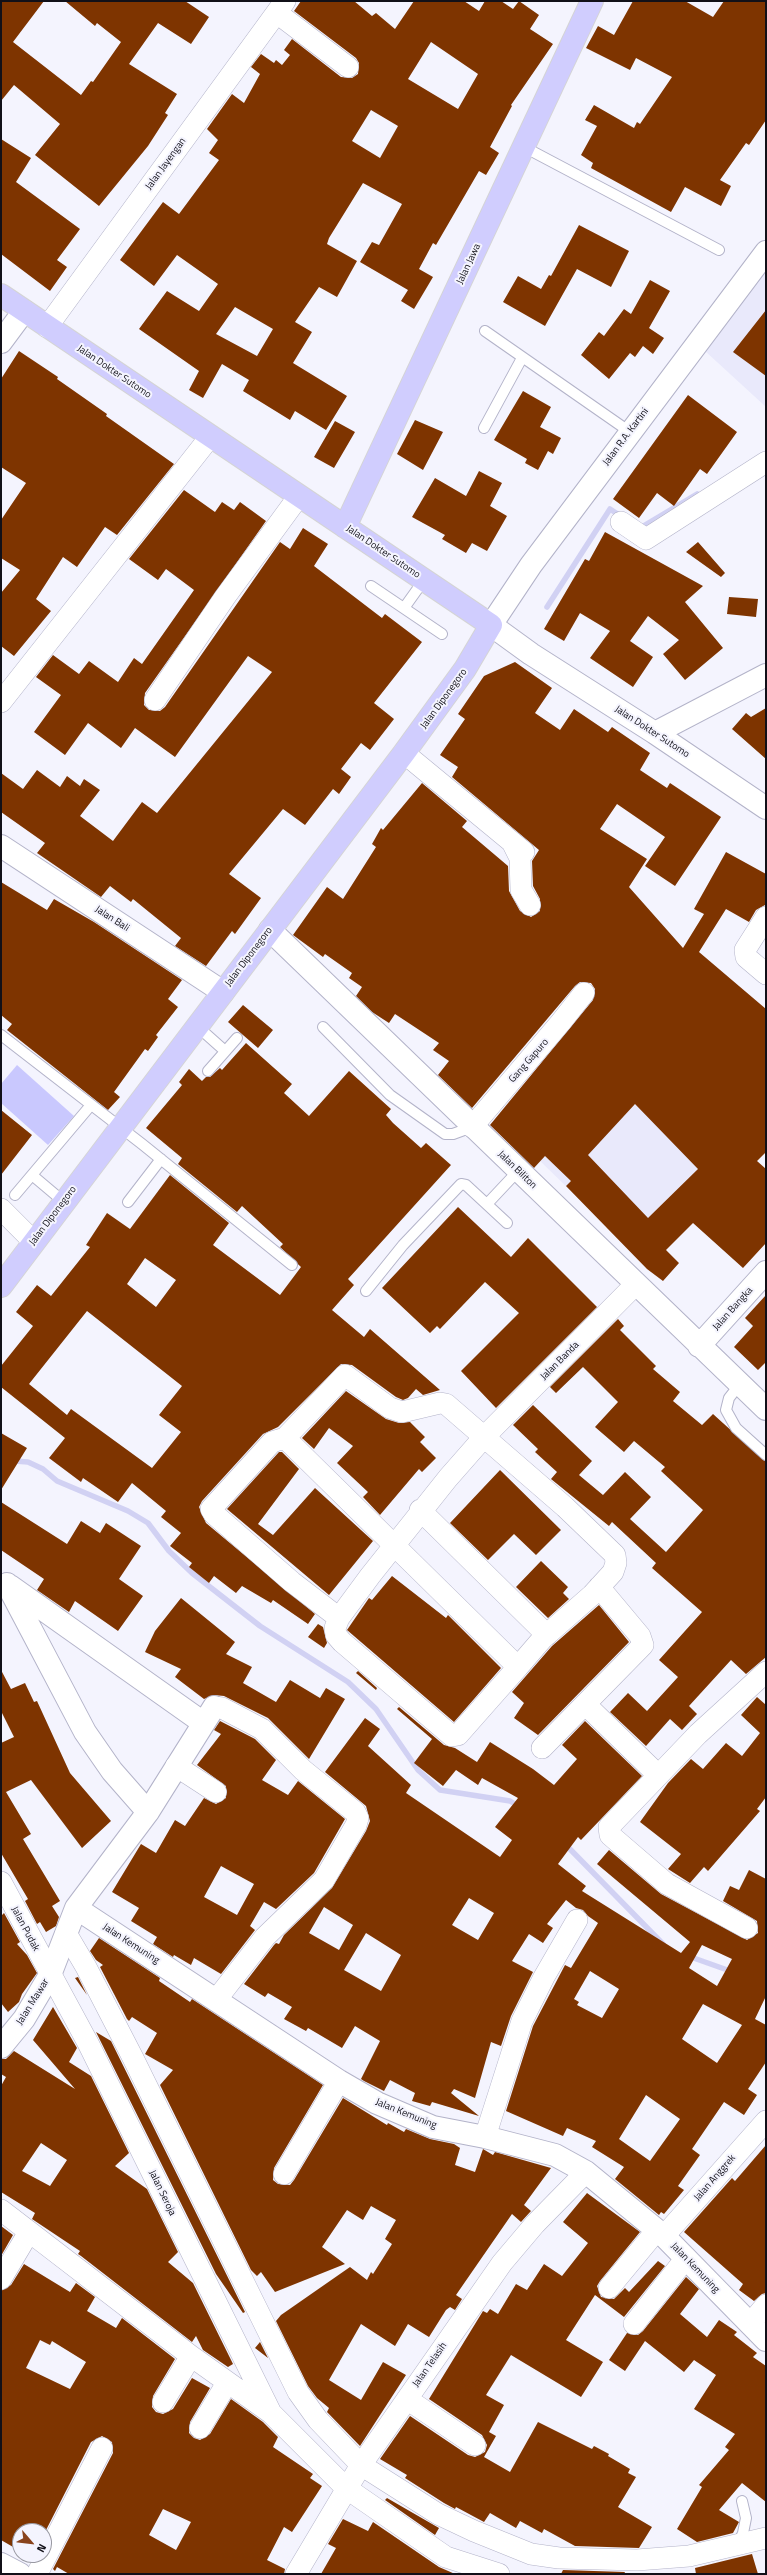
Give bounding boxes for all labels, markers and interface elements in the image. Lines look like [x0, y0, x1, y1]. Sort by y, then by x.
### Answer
street label: Jalan Jayengan [143, 136, 189, 192]
street label: Jalan Jawa [454, 242, 484, 286]
street label: Jalan Dokter Sutomo [75, 343, 153, 401]
street label: Jalan R.A. Kartini [600, 406, 652, 468]
street label: Jalan Dokter Sutomo [344, 523, 422, 581]
street label: Jalan Diponegoro [418, 667, 470, 731]
street label: Jalan Dokter Sutomo [612, 703, 692, 761]
street label: Jalan Bali [93, 903, 131, 935]
street label: Jalan Diponegoro [223, 925, 275, 989]
street label: Gang Gapuro [507, 1037, 551, 1085]
street label: Jalan Biliton [495, 1148, 539, 1192]
street label: Jalan Diponegoro [27, 1184, 79, 1248]
street label: Jalan Bangka [710, 1285, 756, 1333]
street label: Jalan Banda [538, 1339, 582, 1383]
street label: Jalan Pudak [8, 1904, 42, 1954]
street label: Jalan Kemuning [100, 1921, 162, 1967]
street label: Jalan Mawar [14, 1977, 52, 2027]
street label: Jalan Kemuning [374, 2096, 438, 2132]
street label: Jalan Anggrek [692, 2152, 738, 2204]
street label: Jalan Seroja [146, 2168, 178, 2218]
street label: Jalan Kemuning [668, 2240, 722, 2296]
street label: Jalan Telasih [410, 2340, 450, 2390]
north arrow [12, 2523, 52, 2563]
text: N [33, 2541, 51, 2555]

